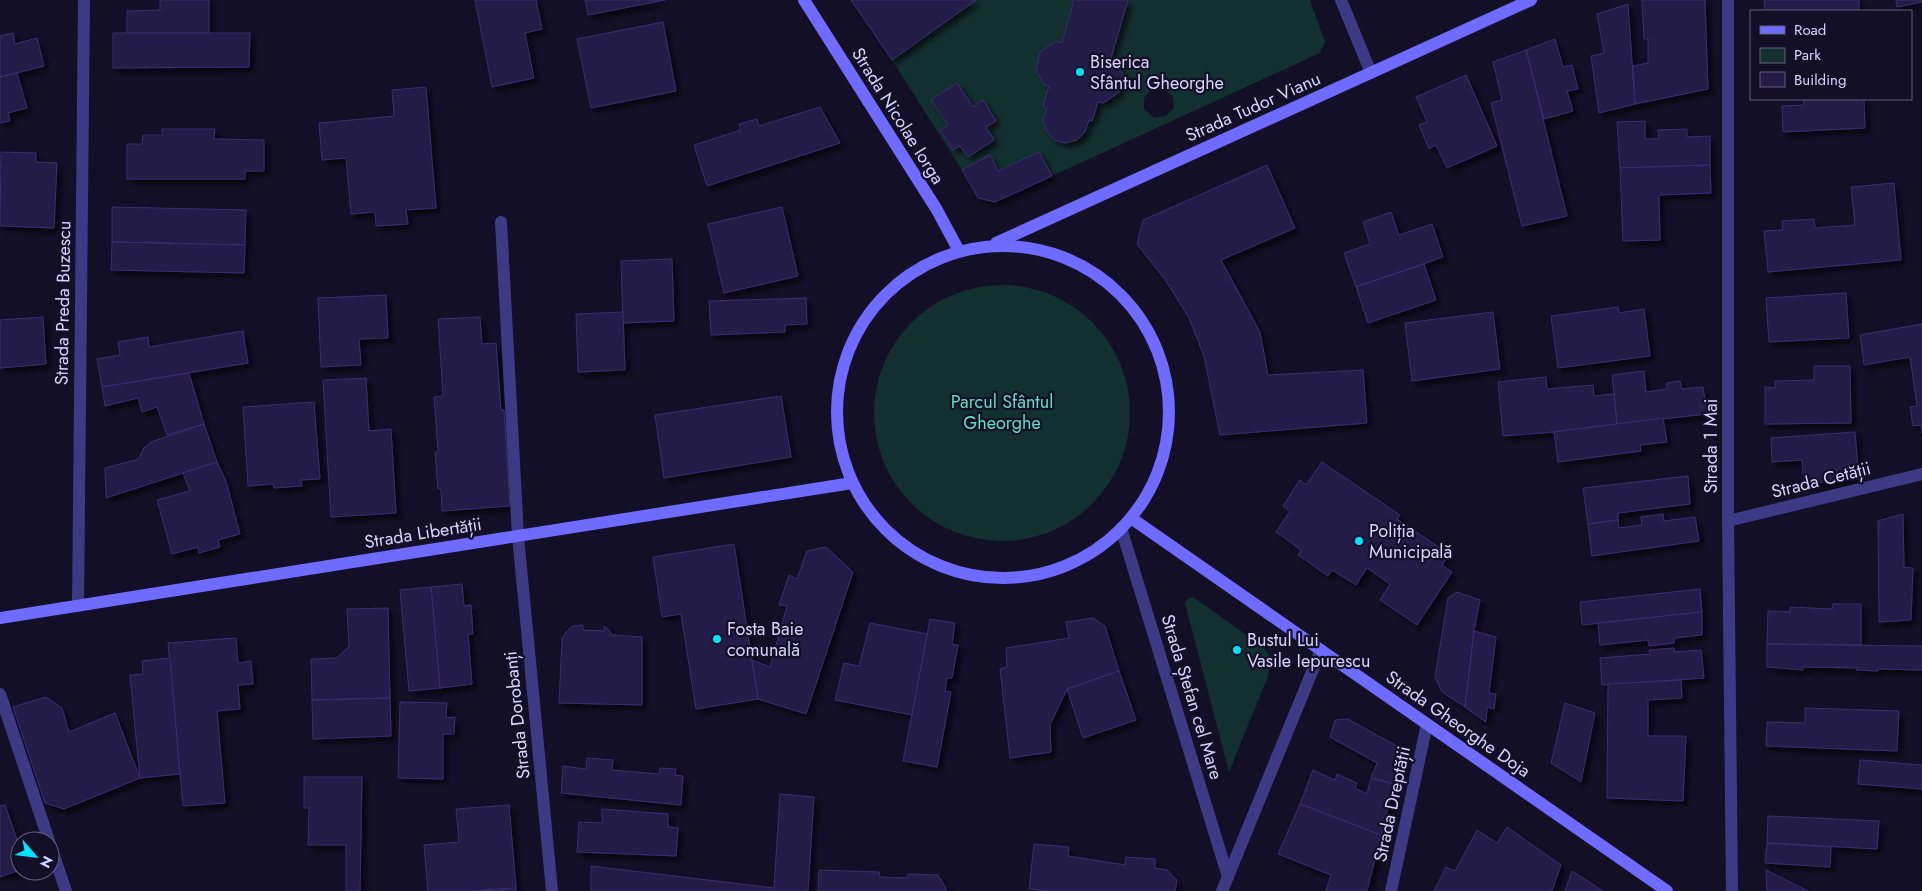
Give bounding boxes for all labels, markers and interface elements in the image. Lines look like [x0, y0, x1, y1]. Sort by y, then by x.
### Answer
legend [1750, 10, 1912, 100]
text: Road [1794, 19, 1826, 41]
street label: Strada Nicolae Iorga [845, 43, 951, 189]
text: Park [1794, 44, 1821, 66]
place label: Biserica Sfântul Gheorghe [1090, 49, 1224, 96]
marker: Biserica Sfântul Gheorghe [1074, 66, 1086, 78]
street label: Strada Tudor Vianu [1181, 66, 1325, 148]
text: Building [1794, 69, 1846, 91]
street label: Strada Preda Buzescu [49, 221, 77, 385]
park label: Parcul Sfântul Gheorghe [951, 389, 1053, 436]
street label: Strada 1 Mai [1698, 399, 1724, 493]
street label: Strada Cetății [1769, 455, 1873, 505]
street label: Strada Libertății [362, 511, 484, 555]
place label: Poliția Municipală [1369, 518, 1452, 565]
marker: Poliția Municipală [1353, 535, 1365, 547]
street label: Strada Ștefan cel Mare [1155, 611, 1229, 783]
place label: Fosta Baie comunală [727, 616, 804, 663]
place label: Bustul Lui Vasile Iepurescu [1247, 627, 1370, 674]
marker: Fosta Baie comunală [711, 633, 723, 645]
marker: Bustul Lui Vasile Iepurescu [1231, 644, 1243, 656]
street label: Strada Dorobanți [497, 650, 537, 780]
street label: Strada Gheorghe Doja [1380, 664, 1536, 784]
street label: Strada Dreptății [1367, 744, 1417, 864]
north arrow [10, 831, 60, 881]
text: N [35, 852, 58, 872]

